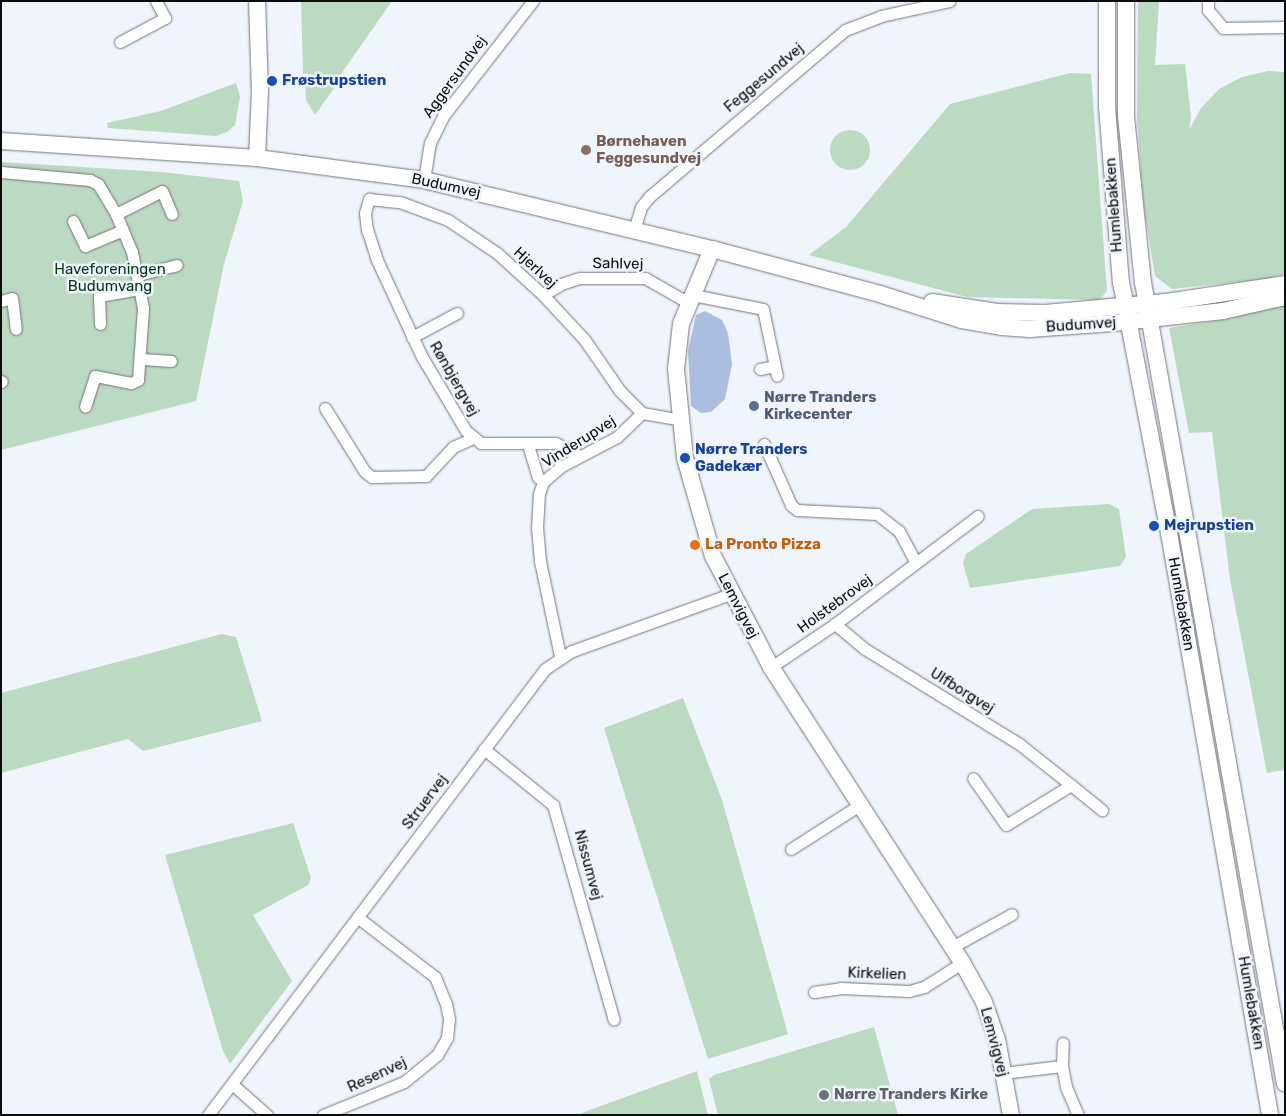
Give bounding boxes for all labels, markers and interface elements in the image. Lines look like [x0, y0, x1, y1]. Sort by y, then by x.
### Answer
street label: Aggersundvej [419, 33, 491, 121]
street label: Feggesundvej [721, 40, 807, 116]
place label: Frøstrupstien [282, 72, 386, 90]
marker: Frøstrupstien [266, 75, 278, 87]
place label: Børnehaven Feggesundvej [596, 132, 701, 167]
marker: Børnehaven Feggesundvej [580, 144, 592, 156]
street label: Humlebakken [1102, 157, 1126, 253]
street label: Budumvej [410, 170, 482, 202]
street label: Hjerlvej [510, 243, 560, 293]
street label: Sahlvej [593, 255, 643, 273]
park label: Haveforeningen Budumvang [54, 260, 166, 295]
street label: Budumvej [1045, 314, 1117, 336]
street label: Rønbjergvej [425, 338, 483, 420]
place label: Nørre Tranders Kirkecenter [764, 388, 877, 423]
marker: Nørre Tranders Kirkecenter [748, 400, 760, 412]
street label: Vinderupvej [539, 412, 619, 472]
place label: Nørre Tranders Gadekær [695, 440, 808, 475]
marker: Nørre Tranders Gadekær [679, 452, 691, 464]
place label: Mejrupstien [1164, 517, 1254, 535]
marker: Mejrupstien [1148, 520, 1160, 532]
place label: La Pronto Pizza [705, 536, 821, 554]
marker: La Pronto Pizza [689, 539, 701, 551]
street label: Humlebakken [1164, 556, 1198, 652]
street label: Lemvigvej [714, 570, 762, 642]
street label: Holstebrovej [794, 571, 876, 637]
street label: Ulfborgvej [927, 664, 997, 718]
street label: Struervej [398, 771, 452, 833]
street label: Nissumvej [570, 828, 606, 902]
street label: Humlebakken [1234, 955, 1268, 1051]
street label: Kirkelien [847, 964, 907, 984]
street label: Lemvigvej [976, 1005, 1012, 1079]
street label: Resenvej [345, 1053, 409, 1097]
place label: Nørre Tranders Kirke [834, 1086, 989, 1104]
marker: Nørre Tranders Kirke [818, 1089, 830, 1101]

